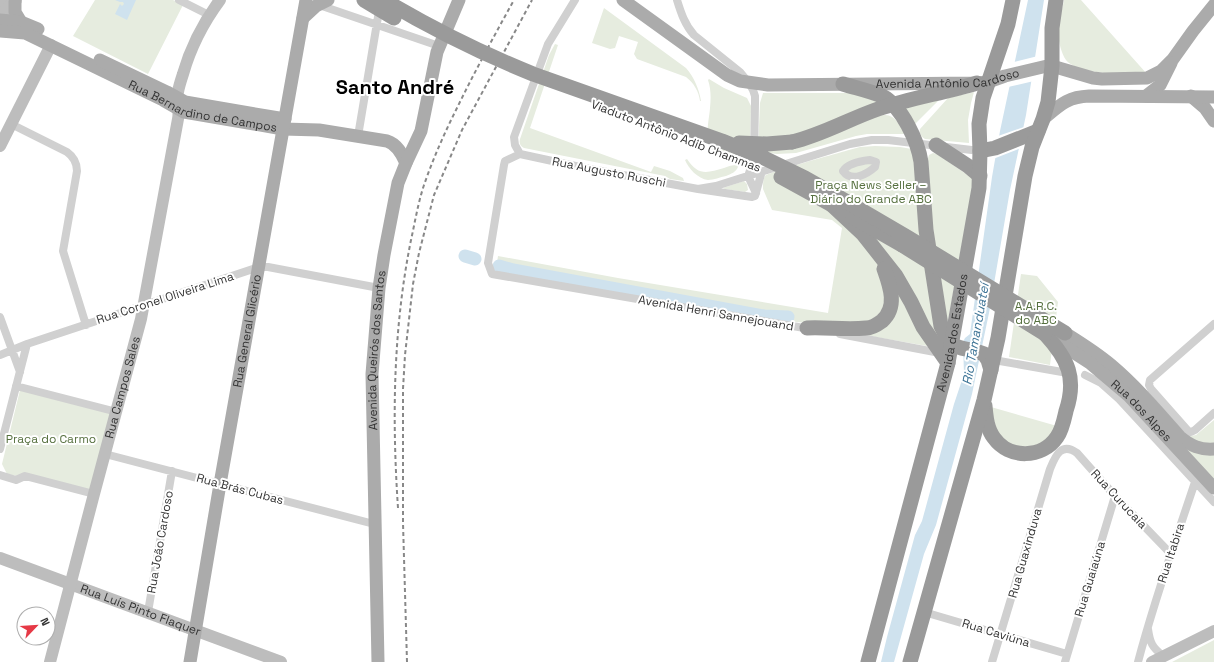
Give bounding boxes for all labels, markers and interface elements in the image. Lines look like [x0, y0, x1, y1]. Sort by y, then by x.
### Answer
street label: Avenida Antônio Cardoso [876, 65, 1021, 92]
district label: Santo André [336, 74, 454, 100]
street label: Rua Bernardino de Campos [126, 76, 278, 136]
street label: Viaduto Antônio Adib Chammas [589, 96, 763, 176]
street label: Rua Augusto Ruschi [551, 153, 667, 191]
park label: Praça News Seller – Diário do Grande ABC [810, 177, 932, 207]
street label: Rua Coronel Oliveira Lima [94, 268, 236, 328]
street label: Avenida Queirós dos Santos [364, 269, 390, 430]
street label: Rua General Glicério [229, 273, 265, 389]
street label: Avenida dos Estados [933, 273, 972, 394]
water label: Rio Tamanduateí [958, 279, 993, 386]
street label: Avenida Henri Sannejouand [637, 291, 795, 335]
park label: A.A.R.C. do ABC [1015, 298, 1057, 328]
street label: Rua Campos Sales [101, 335, 144, 440]
street label: Rua dos Alpes [1107, 376, 1175, 445]
park label: Praça do Carmo [6, 431, 96, 447]
street label: Rua Curucaia [1087, 466, 1151, 532]
street label: Rua Brás Cubas [195, 470, 285, 508]
street label: Rua João Cardoso [143, 489, 177, 595]
street label: Rua Guaxinduva [1005, 506, 1045, 600]
street label: Rua Itabira [1154, 521, 1188, 585]
street label: Rua Guaiaúna [1071, 539, 1109, 619]
street label: Rua Luís Pinto Flaquer [78, 580, 204, 640]
north arrow [16, 606, 56, 646]
text: N [37, 615, 53, 628]
street label: Rua Caviúna [960, 615, 1032, 651]

